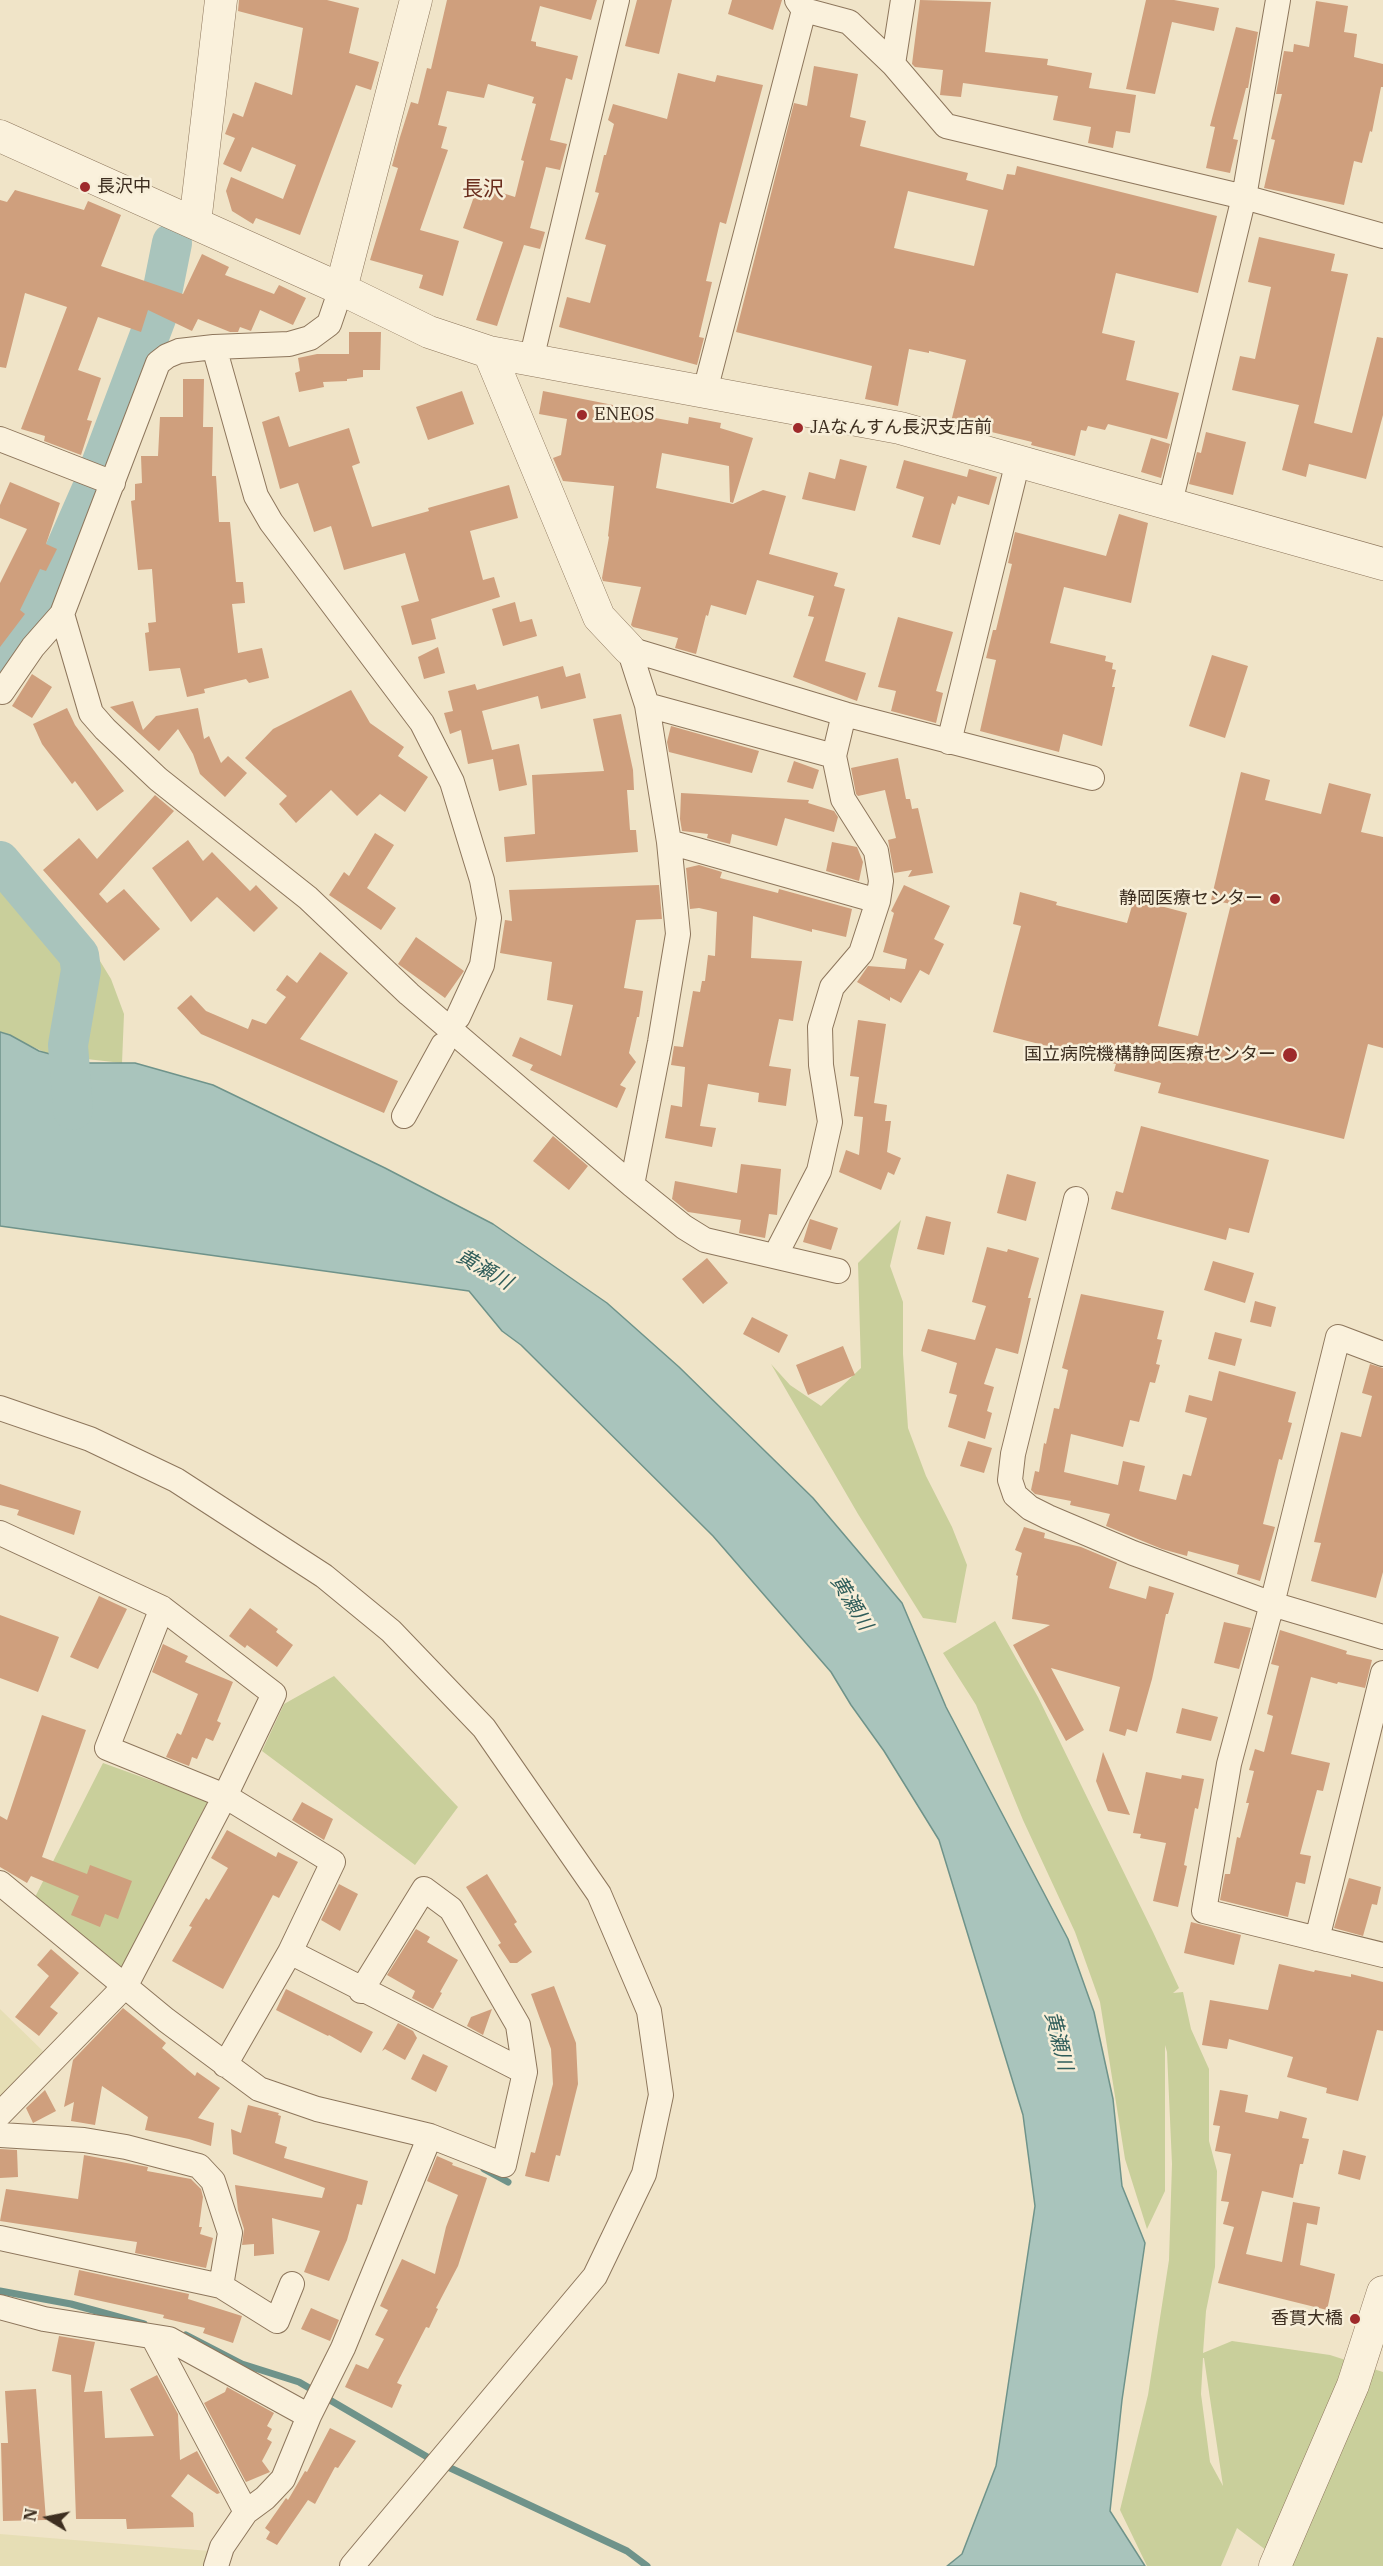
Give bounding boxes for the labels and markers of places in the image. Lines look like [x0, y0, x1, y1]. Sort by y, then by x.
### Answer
place label: 長沢中 [97, 176, 151, 198]
marker: 長沢中 [78, 180, 92, 194]
place label: ENEOS [594, 404, 655, 426]
marker: ENEOS [575, 408, 589, 422]
place label: JAなんすん長沢支店前 [810, 417, 992, 439]
marker: JAなんすん長沢支店前 [791, 421, 805, 435]
place label: 静岡医療センター [1119, 888, 1263, 910]
marker: 静岡医療センター [1268, 892, 1282, 906]
place label: 国立病院機構静岡医療センター [1024, 1044, 1276, 1066]
marker: 国立病院機構静岡医療センター [1281, 1046, 1299, 1064]
place label: 香貫大橋 [1271, 2308, 1343, 2330]
marker: 香貫大橋 [1348, 2312, 1362, 2326]

